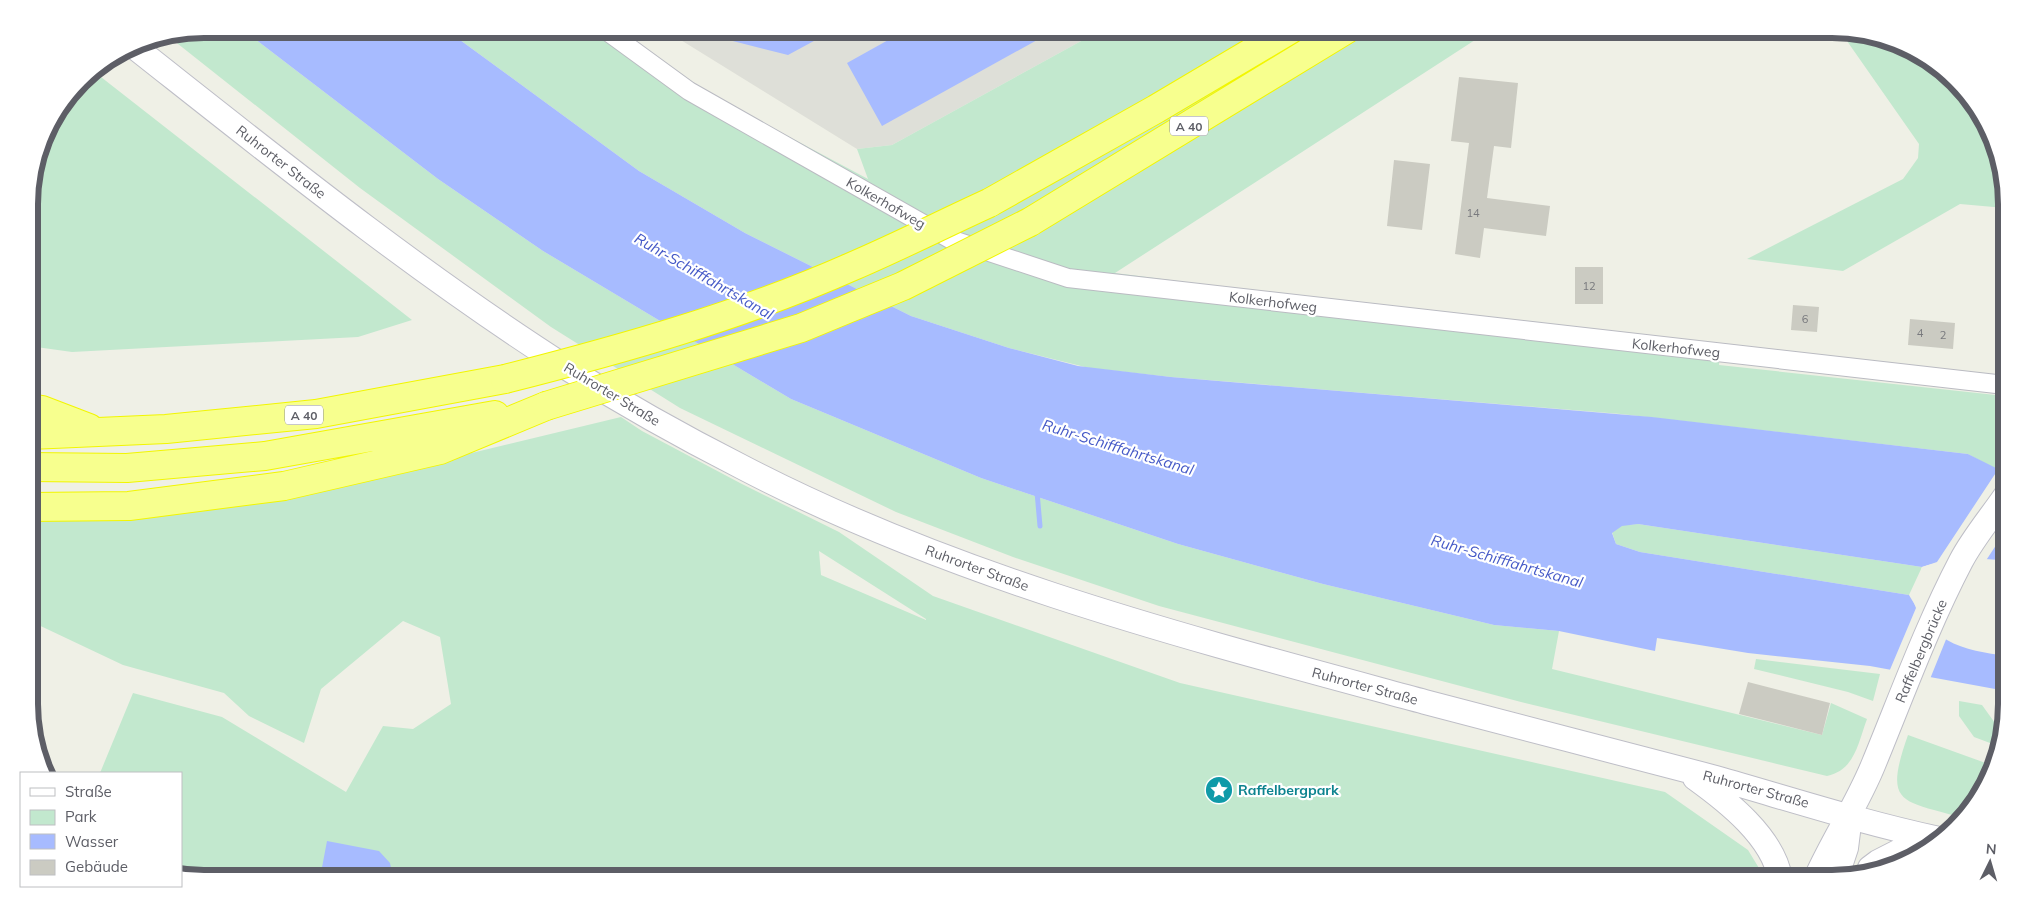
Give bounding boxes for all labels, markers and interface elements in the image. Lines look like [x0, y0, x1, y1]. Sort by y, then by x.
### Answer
road number: A 40 [1170, 116, 1208, 136]
street label: Ruhrorter Straße [232, 121, 330, 203]
street label: Kolkerhofweg [843, 173, 929, 233]
house number: 14 [1466, 206, 1480, 220]
water label: Ruhr-Schifffahrtskanal [631, 228, 777, 324]
house number: 12 [1582, 279, 1596, 293]
street label: Kolkerhofweg [1228, 288, 1318, 316]
house number: 6 [1802, 312, 1809, 326]
house number: 4 [1917, 326, 1924, 340]
house number: 2 [1940, 328, 1947, 342]
street label: Kolkerhofweg [1631, 334, 1721, 362]
street label: Ruhrorter Straße [561, 358, 663, 430]
road number: A 40 [285, 406, 323, 424]
water label: Ruhr-Schifffahrtskanal [1040, 415, 1196, 479]
water label: Ruhr-Schifffahrtskanal [1429, 530, 1586, 592]
street label: Ruhrorter Straße [923, 541, 1031, 595]
street label: Raffelbergbrücke [1891, 597, 1951, 705]
street label: Ruhrorter Straße [1310, 663, 1420, 709]
street label: Ruhrorter Straße [1701, 766, 1811, 812]
legend [20, 772, 182, 887]
place icon: Raffelbergpark [1204, 775, 1234, 805]
place label: Raffelbergpark [1238, 781, 1339, 799]
text: Straße [65, 782, 112, 801]
text: Park [65, 807, 97, 826]
text: Wasser [65, 832, 119, 851]
north arrow [1965, 837, 2015, 887]
text: N [1985, 840, 1997, 858]
text: Gebäude [65, 857, 128, 876]

